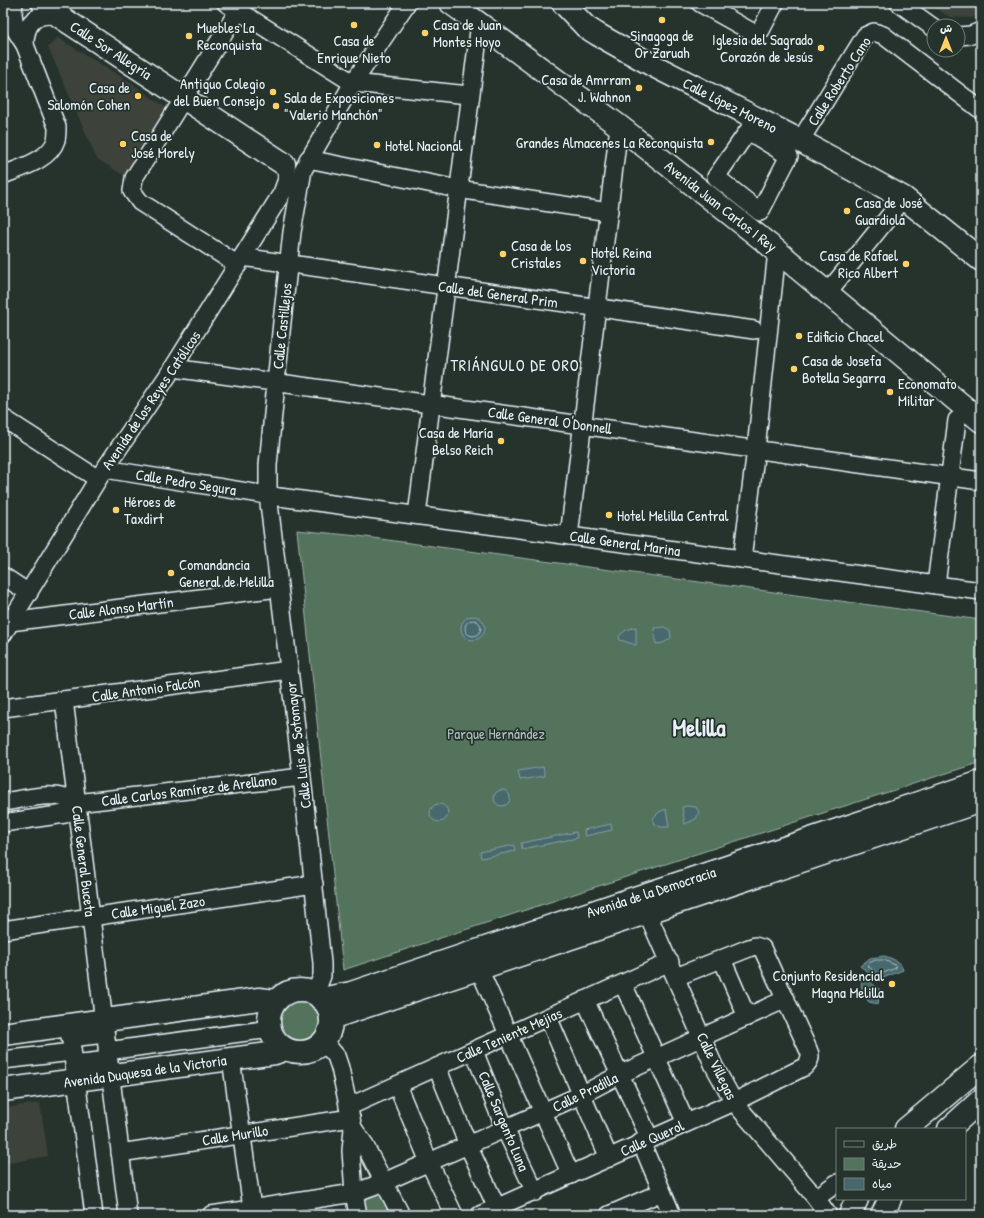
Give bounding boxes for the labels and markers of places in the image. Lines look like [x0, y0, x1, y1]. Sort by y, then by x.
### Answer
place label: Casa de Juan Montes Hoyo [433, 14, 502, 52]
marker: Sinagoga de Or Zaruah [657, 15, 667, 25]
place label: Muebles La Reconquista [197, 17, 262, 55]
marker: Casa de Enrique Nieto [349, 20, 359, 30]
place label: Sinagoga de Or Zaruah [630, 25, 694, 63]
marker: Casa de Juan Montes Hoyo [420, 28, 430, 38]
place label: Iglesia del Sagrado Corazón de Jesús [712, 29, 813, 67]
place label: Casa de Enrique Nieto [317, 30, 391, 68]
marker: Muebles La Reconquista [184, 31, 194, 41]
marker: Iglesia del Sagrado Corazón de Jesús [816, 43, 826, 53]
place label: Casa de Amrram J. Wahnon [541, 69, 631, 107]
place label: Antiguo Colegio del Buen Consejo [174, 73, 265, 111]
place label: Casa de Salomón Cohen [47, 77, 130, 115]
marker: Casa de Amrram J. Wahnon [634, 83, 644, 93]
marker: Antiguo Colegio del Buen Consejo [268, 87, 278, 97]
place label: Sala de Exposiciones "Valerio Manchón" [284, 87, 394, 125]
marker: Casa de Salomón Cohen [133, 91, 143, 101]
marker: Sala de Exposiciones "Valerio Manchón" [271, 101, 281, 111]
place label: Casa de José Morely [131, 125, 195, 163]
place label: Grandes Almacenes La Reconquista [516, 132, 703, 153]
place label: Hotel Nacional [385, 135, 462, 156]
marker: Grandes Almacenes La Reconquista [706, 137, 716, 147]
marker: Casa de José Morely [118, 139, 128, 149]
marker: Hotel Nacional [372, 140, 382, 150]
place label: Casa de José Guardiola [855, 192, 923, 230]
marker: Casa de José Guardiola [842, 206, 852, 216]
place label: Casa de los Cristales [511, 235, 572, 273]
place label: Hotel Reina Victoria [591, 242, 652, 280]
place label: Casa de Rafael Rico Albert [820, 245, 899, 283]
marker: Casa de los Cristales [498, 249, 508, 259]
marker: Hotel Reina Victoria [578, 256, 588, 266]
marker: Casa de Rafael Rico Albert [901, 259, 911, 269]
place label: Edificio Chacel [807, 326, 884, 347]
marker: Edificio Chacel [794, 331, 804, 341]
place label: Casa de Josefa Botella Segarra [802, 350, 886, 388]
marker: Casa de Josefa Botella Segarra [789, 364, 799, 374]
place label: Economato Militar [898, 373, 957, 411]
marker: Economato Militar [885, 387, 895, 397]
place label: Casa de María Belso Reich [419, 422, 493, 460]
marker: Casa de María Belso Reich [496, 436, 506, 446]
place label: Héroes de Taxdirt [124, 491, 176, 529]
marker: Héroes de Taxdirt [111, 505, 121, 515]
place label: Hotel Melilla Central [617, 505, 728, 526]
marker: Hotel Melilla Central [604, 510, 614, 520]
place label: Comandancia General de Melilla [179, 554, 274, 592]
marker: Comandancia General de Melilla [166, 568, 176, 578]
place label: Conjunto Residencial Magna Melilla [772, 965, 884, 1003]
marker: Conjunto Residencial Magna Melilla [887, 979, 897, 989]

